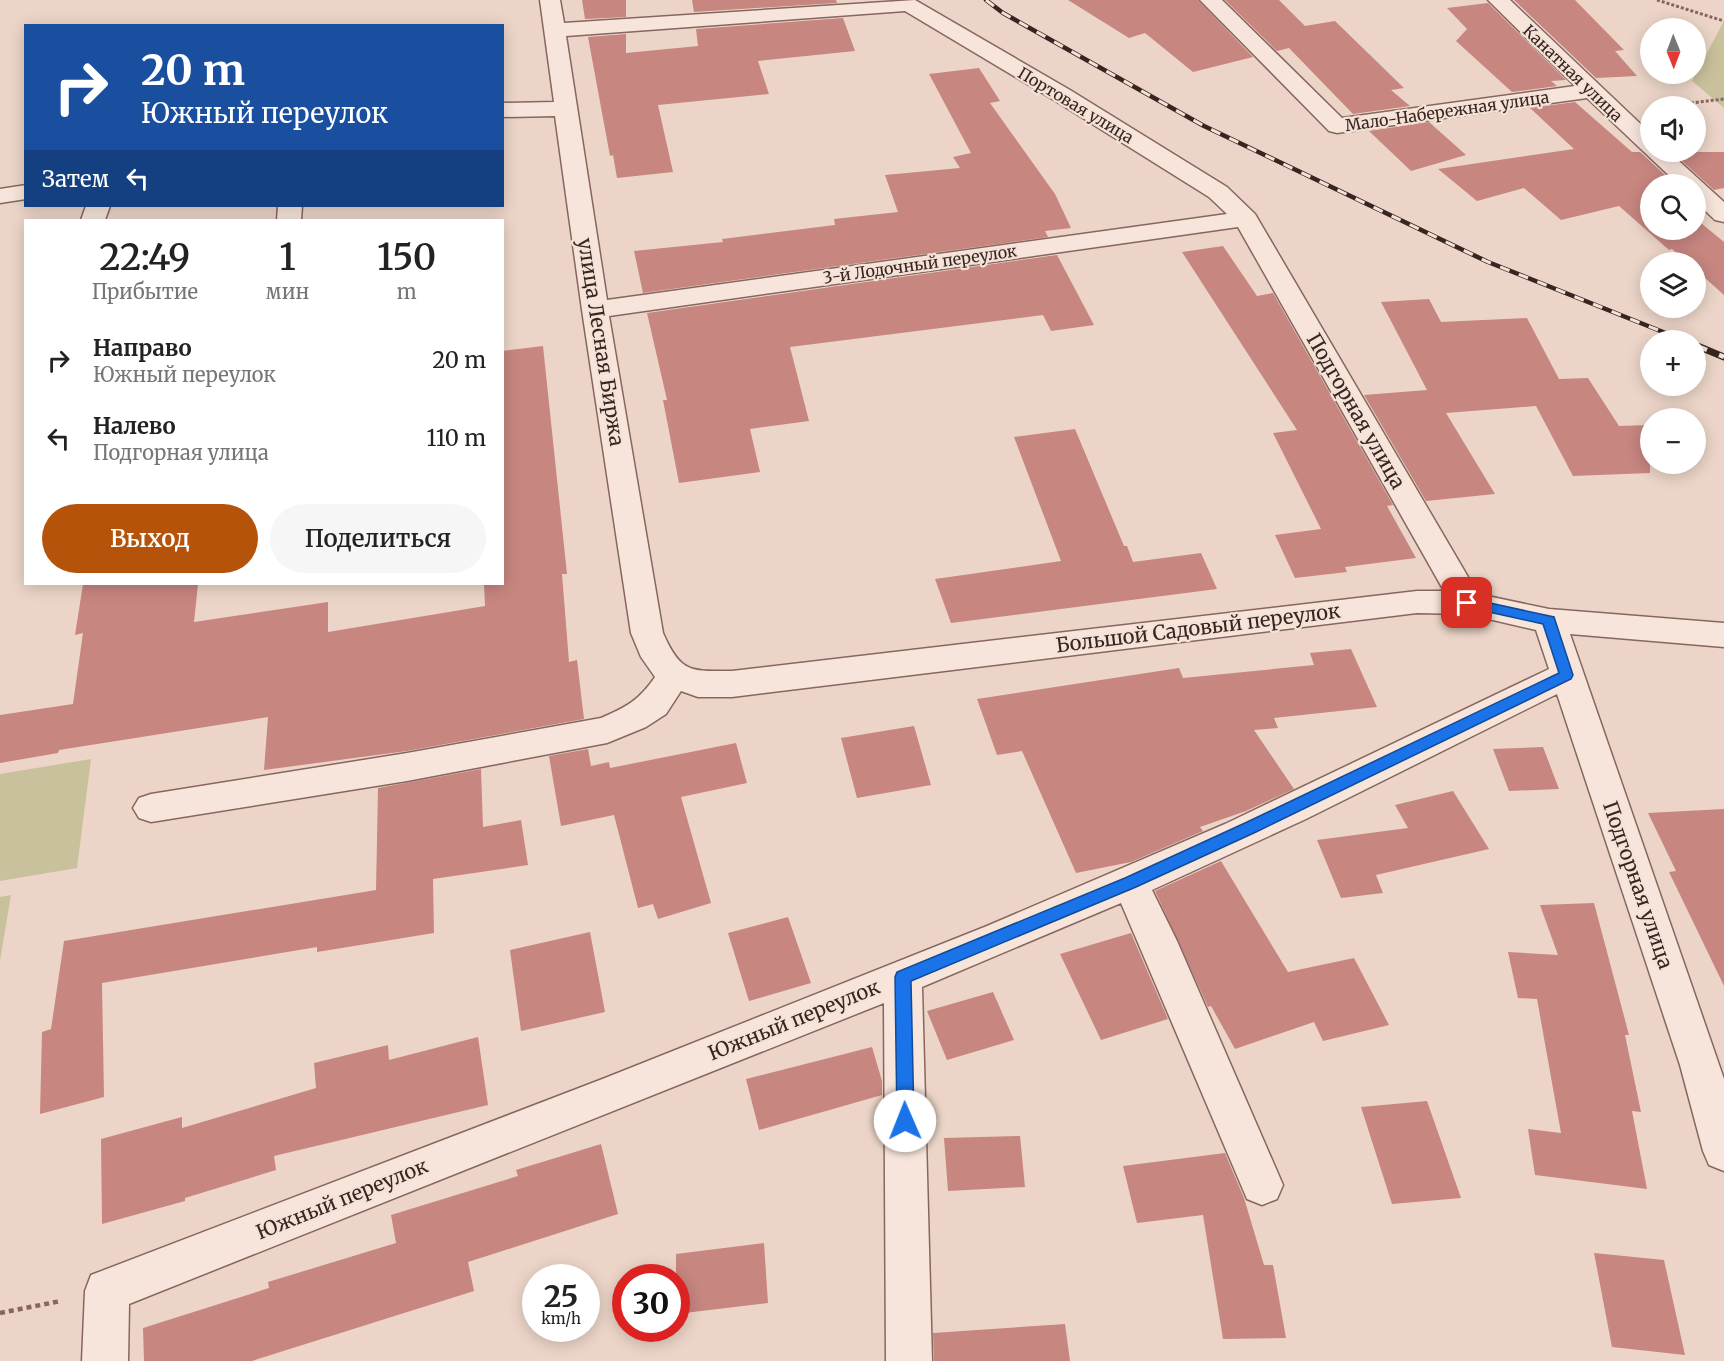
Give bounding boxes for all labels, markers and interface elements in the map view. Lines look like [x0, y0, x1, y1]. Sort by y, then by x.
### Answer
north arrow [1640, 18, 1706, 84]
map controls [1640, 18, 1706, 474]
street label: Канатная улица [1519, 20, 1627, 126]
text: 20 m [141, 44, 245, 96]
icon: right [42, 48, 120, 126]
street label: Портовая улица [1015, 63, 1138, 148]
street label: Мало-Набережная улица [1344, 87, 1551, 135]
text: Южный переулок [141, 96, 388, 130]
button: sound [1640, 96, 1706, 162]
icon: left [121, 162, 154, 195]
text: Затем [42, 165, 109, 193]
button: search [1640, 174, 1706, 240]
text: 22:49 [99, 235, 190, 280]
text: 1 [279, 235, 296, 280]
text: 150 [377, 235, 436, 280]
street label: улица Лесная Биржа [573, 236, 630, 448]
street label: 3-й Лодочный переулок [822, 240, 1018, 288]
button: layers [1640, 252, 1706, 318]
text: Прибытие [92, 279, 198, 304]
text: мин [266, 279, 309, 304]
text: m [397, 279, 417, 304]
street label: Подгорная улица [1302, 328, 1411, 493]
button: + [1640, 330, 1706, 396]
text: Направо [93, 334, 192, 362]
icon: right [42, 344, 75, 377]
text: 20 m [432, 346, 486, 374]
text: Южный переулок [93, 362, 276, 387]
button: − [1640, 408, 1706, 474]
text: Налево [93, 412, 176, 440]
icon: left [42, 422, 75, 455]
text: 110 m [427, 424, 486, 452]
text: Подгорная улица [93, 440, 269, 465]
button: Выход [42, 504, 258, 573]
button: Поделиться [270, 504, 486, 573]
pin [1441, 577, 1492, 628]
icon: arrive [1450, 586, 1483, 619]
street label: Большой Садовый переулок [1054, 598, 1342, 657]
street label: Подгорная улица [1598, 798, 1679, 972]
street label: Южный переулок [704, 974, 884, 1065]
position arrow [873, 1089, 937, 1153]
street label: Южный переулок [252, 1153, 432, 1244]
speed limit sign: 30 [612, 1264, 690, 1342]
text: 25 [544, 1277, 578, 1315]
text: km/h [541, 1309, 581, 1328]

